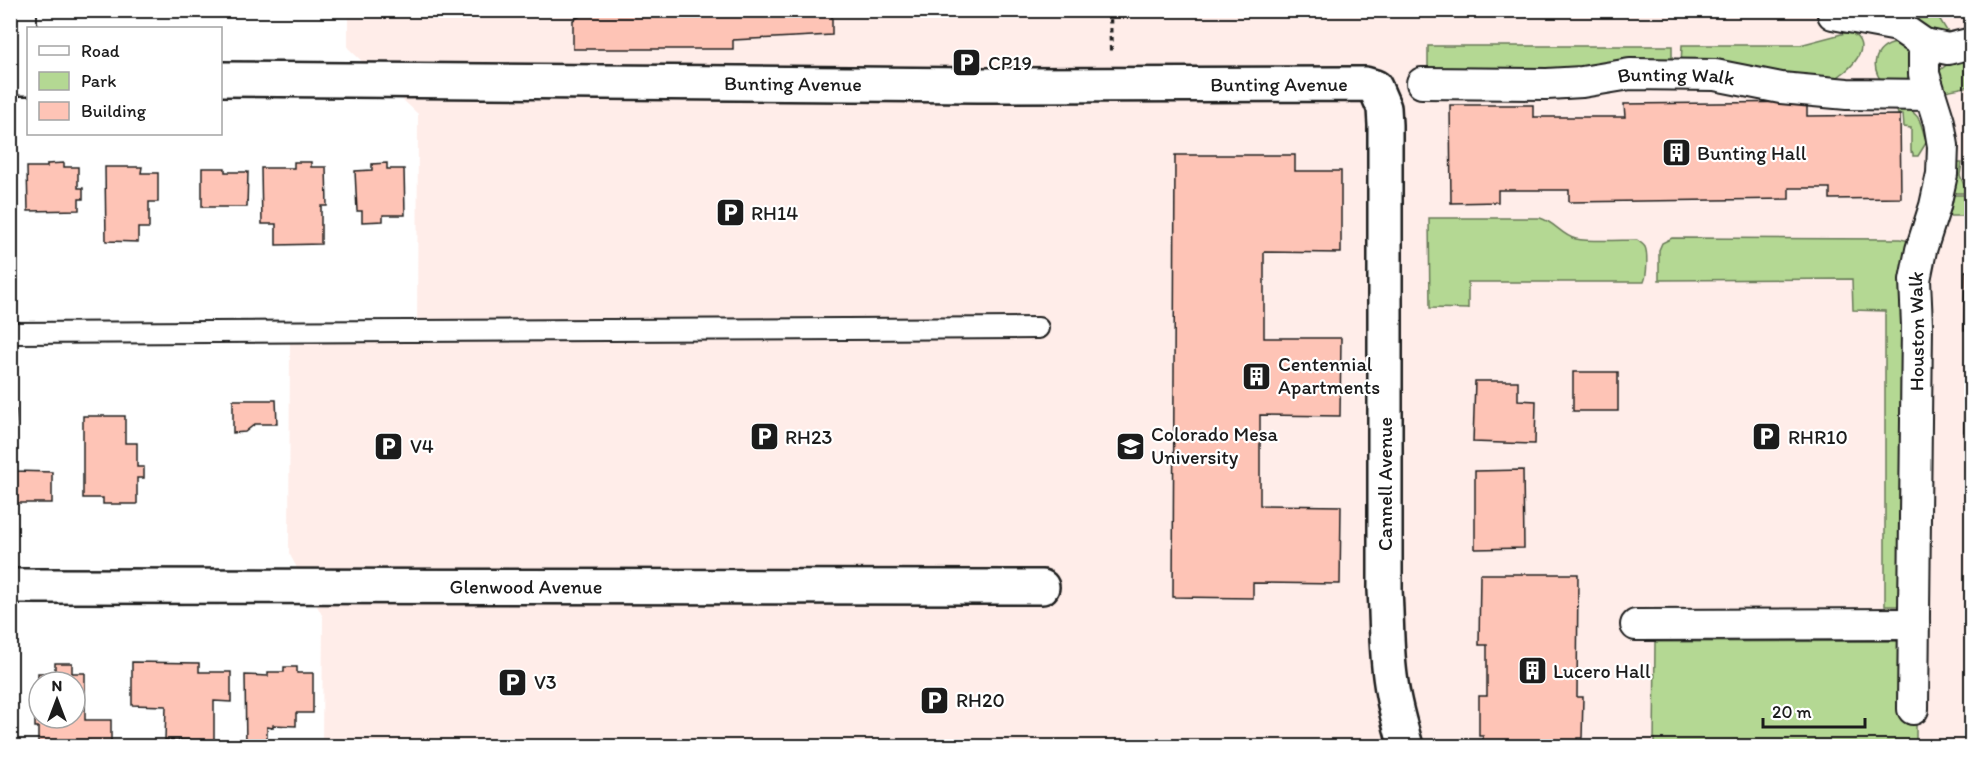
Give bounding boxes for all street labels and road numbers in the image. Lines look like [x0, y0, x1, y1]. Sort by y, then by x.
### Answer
street label: Bunting Walk [1616, 62, 1738, 91]
street label: Bunting Avenue [724, 71, 862, 96]
street label: Bunting Avenue [1210, 72, 1348, 96]
street label: Houston Walk [1903, 269, 1929, 391]
street label: Cannell Avenue [1373, 417, 1397, 551]
street label: Glenwood Avenue [450, 574, 602, 599]

